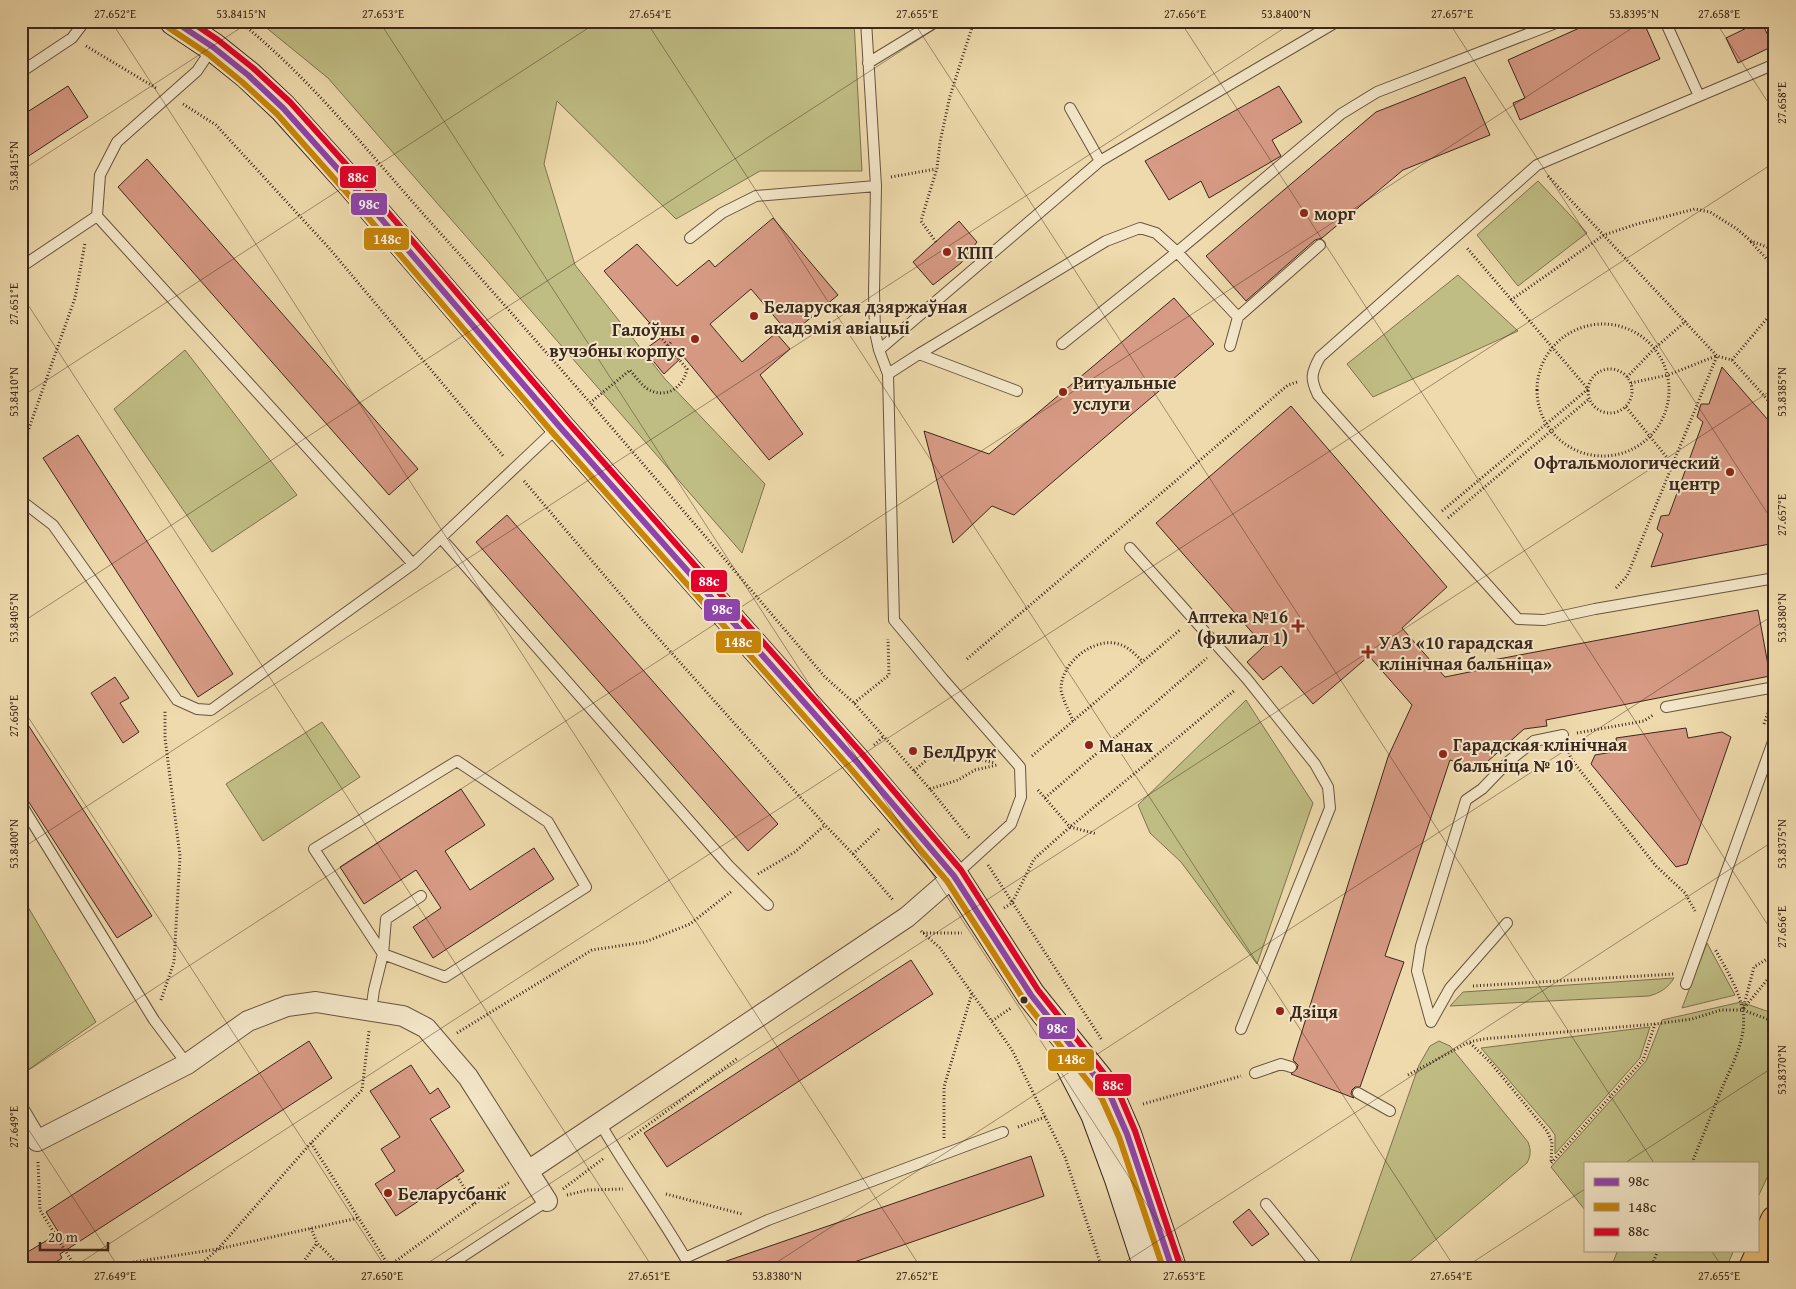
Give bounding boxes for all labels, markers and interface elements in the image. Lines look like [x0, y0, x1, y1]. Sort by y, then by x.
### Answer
text: 27.652°E [94, 5, 136, 22]
text: 53.8415°N [216, 5, 266, 22]
text: 27.653°E [362, 5, 404, 22]
text: 27.654°E [629, 5, 671, 22]
text: 27.655°E [896, 5, 938, 22]
text: 27.656°E [1164, 5, 1206, 22]
text: 53.8400°N [1261, 5, 1311, 22]
text: 27.657°E [1431, 5, 1473, 22]
text: 53.8395°N [1609, 5, 1659, 22]
text: 27.658°E [1698, 5, 1740, 22]
text: 27.658°E [1773, 82, 1790, 124]
text: 53.8415°N [5, 141, 22, 191]
line badge: 88с [339, 165, 377, 189]
text: 88с [348, 167, 369, 187]
line badge: 98с [350, 192, 388, 216]
text: 98с [359, 194, 380, 214]
place label: морг [1314, 200, 1355, 227]
marker: морг [1298, 207, 1310, 219]
line badge: 148с [363, 227, 410, 251]
text: 148с [373, 229, 402, 249]
place label: КПП [957, 239, 993, 266]
marker: КПП [941, 246, 953, 258]
text: 27.651°E [5, 283, 22, 325]
place label: Беларуская дзяржаўная акадэмія авіацыі [764, 293, 968, 341]
marker: Беларуская дзяржаўная акадэмія авіацыі [748, 310, 760, 322]
place label: Галоўны вучэбны корпус [549, 316, 685, 364]
marker: Галоўны вучэбны корпус [689, 333, 701, 345]
text: 53.8410°N [5, 367, 22, 417]
text: 53.8385°N [1773, 367, 1790, 417]
place label: Ритуальные услуги [1072, 369, 1177, 417]
marker: Ритуальные услуги [1057, 386, 1069, 398]
place label: Офтальмологический центр [1534, 449, 1720, 497]
marker: Офтальмологический центр [1724, 466, 1736, 478]
text: 27.657°E [1773, 494, 1790, 536]
line badge: 88с [690, 569, 728, 593]
text: 88с [699, 571, 720, 591]
text: 53.8405°N [5, 593, 22, 643]
text: 53.8380°N [1773, 593, 1790, 643]
line badge: 98с [703, 598, 741, 622]
text: 98с [712, 599, 733, 619]
place label: Аптека №16 (филиал 1) [1188, 603, 1288, 651]
marker: Аптека №16 (филиал 1) [1292, 620, 1304, 632]
place label: УАЗ «10 гарадская клінічная бальніца» [1379, 629, 1552, 677]
line badge: 148с [715, 630, 762, 654]
text: 148с [724, 632, 753, 652]
marker: УАЗ «10 гарадская клінічная бальніца» [1361, 645, 1375, 659]
text: 27.650°E [5, 695, 22, 737]
place label: Гарадская клінічная бальніца № 10 [1453, 731, 1627, 779]
place label: Манах [1099, 732, 1154, 759]
place label: БелДрук [923, 738, 997, 765]
marker: Манах [1083, 739, 1095, 751]
marker: БелДрук [907, 745, 919, 757]
marker: Гарадская клінічная бальніца № 10 [1437, 748, 1449, 760]
text: 53.8400°N [5, 819, 22, 869]
text: 53.8375°N [1773, 819, 1790, 869]
text: 27.656°E [1773, 906, 1790, 948]
unlabelled marker [1019, 995, 1029, 1005]
place label: Дзіця [1289, 998, 1338, 1025]
marker: Дзіця [1274, 1005, 1286, 1017]
line badge: 98с [1038, 1016, 1076, 1040]
text: 98с [1047, 1018, 1068, 1038]
text: 53.8370°N [1773, 1045, 1790, 1095]
line badge: 148с [1047, 1048, 1095, 1072]
text: 148с [1057, 1049, 1086, 1069]
line badge: 88с [1094, 1073, 1132, 1097]
text: 88с [1103, 1075, 1124, 1095]
text: 27.649°E [5, 1106, 22, 1148]
legend [1584, 1162, 1758, 1252]
text: 98с [1628, 1170, 1649, 1191]
place label: Беларусбанк [398, 1180, 507, 1207]
marker: Беларусбанк [382, 1187, 394, 1199]
text: 148с [1628, 1196, 1657, 1217]
scale bar [40, 1219, 108, 1251]
text: 88с [1628, 1220, 1649, 1241]
text: 20 m [48, 1226, 79, 1247]
text: 27.649°E [94, 1267, 136, 1284]
text: 27.650°E [361, 1267, 403, 1284]
text: 27.651°E [628, 1267, 670, 1284]
text: 53.8380°N [752, 1267, 802, 1284]
text: 27.652°E [896, 1267, 938, 1284]
text: 27.653°E [1163, 1267, 1205, 1284]
text: 27.654°E [1430, 1267, 1472, 1284]
text: 27.655°E [1698, 1267, 1740, 1284]

